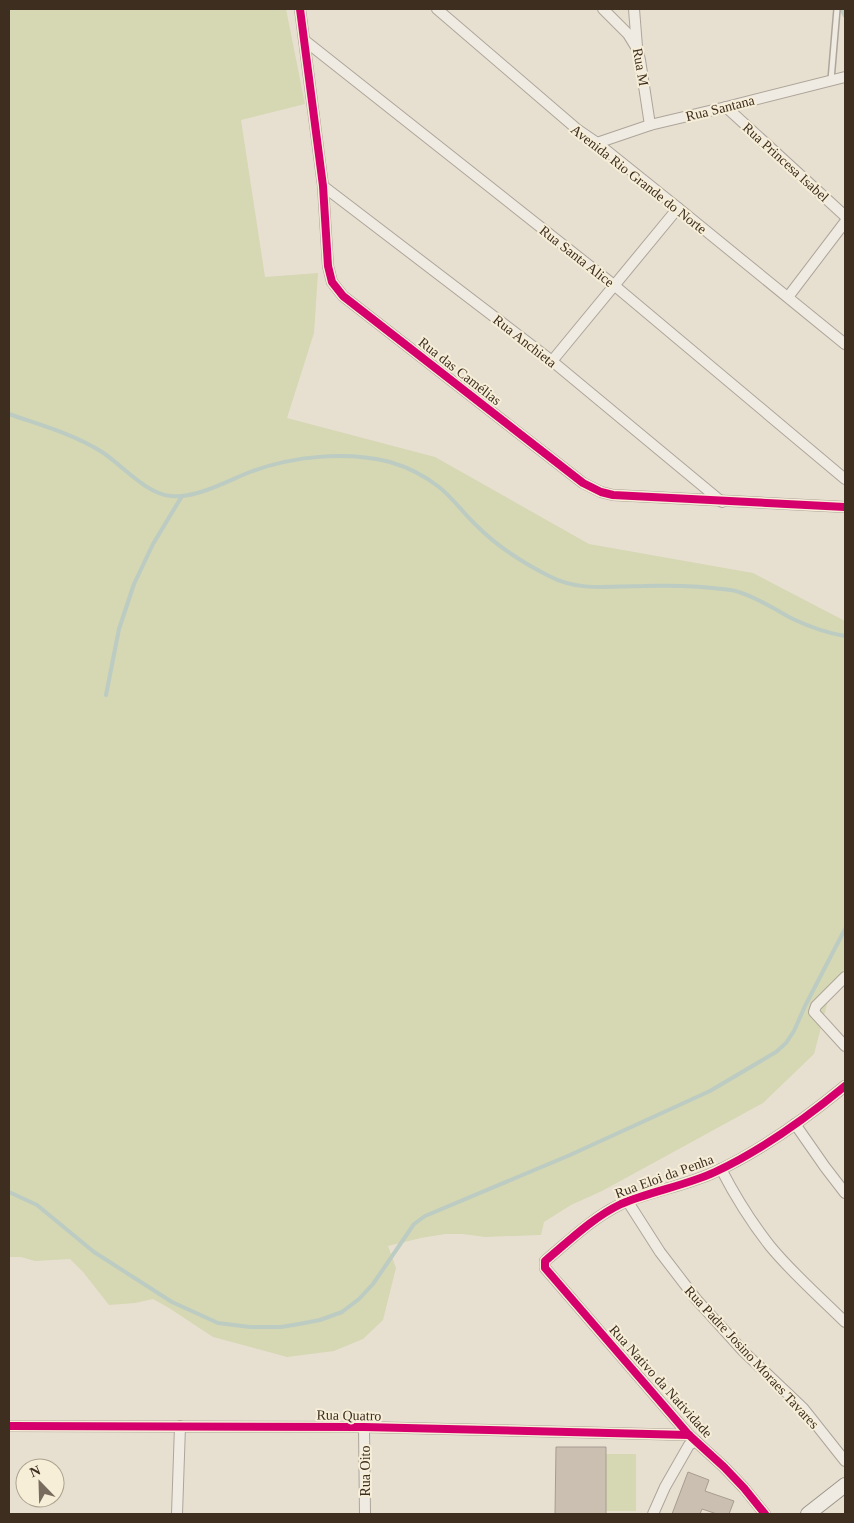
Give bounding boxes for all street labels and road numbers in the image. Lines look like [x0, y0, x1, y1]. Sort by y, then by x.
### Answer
street label: Rua M [630, 47, 651, 88]
street label: Rua Santana [684, 93, 757, 124]
street label: Rua Princesa Isabel [740, 120, 832, 205]
street label: Avenida Rio Grande do Norte [568, 122, 709, 237]
street label: Rua Santa Alice [537, 223, 617, 290]
street label: Rua Anchieta [490, 312, 560, 371]
street label: Rua das Camélias [416, 335, 504, 408]
street label: Rua Eloi da Penha [613, 1151, 716, 1201]
street label: Rua Padre Josino Moraes Tavares [682, 1283, 822, 1432]
street label: Rua Nativo da Natividade [606, 1322, 715, 1441]
street label: Rua Quatro [316, 1407, 382, 1424]
street label: Rua Oito [358, 1446, 373, 1496]

